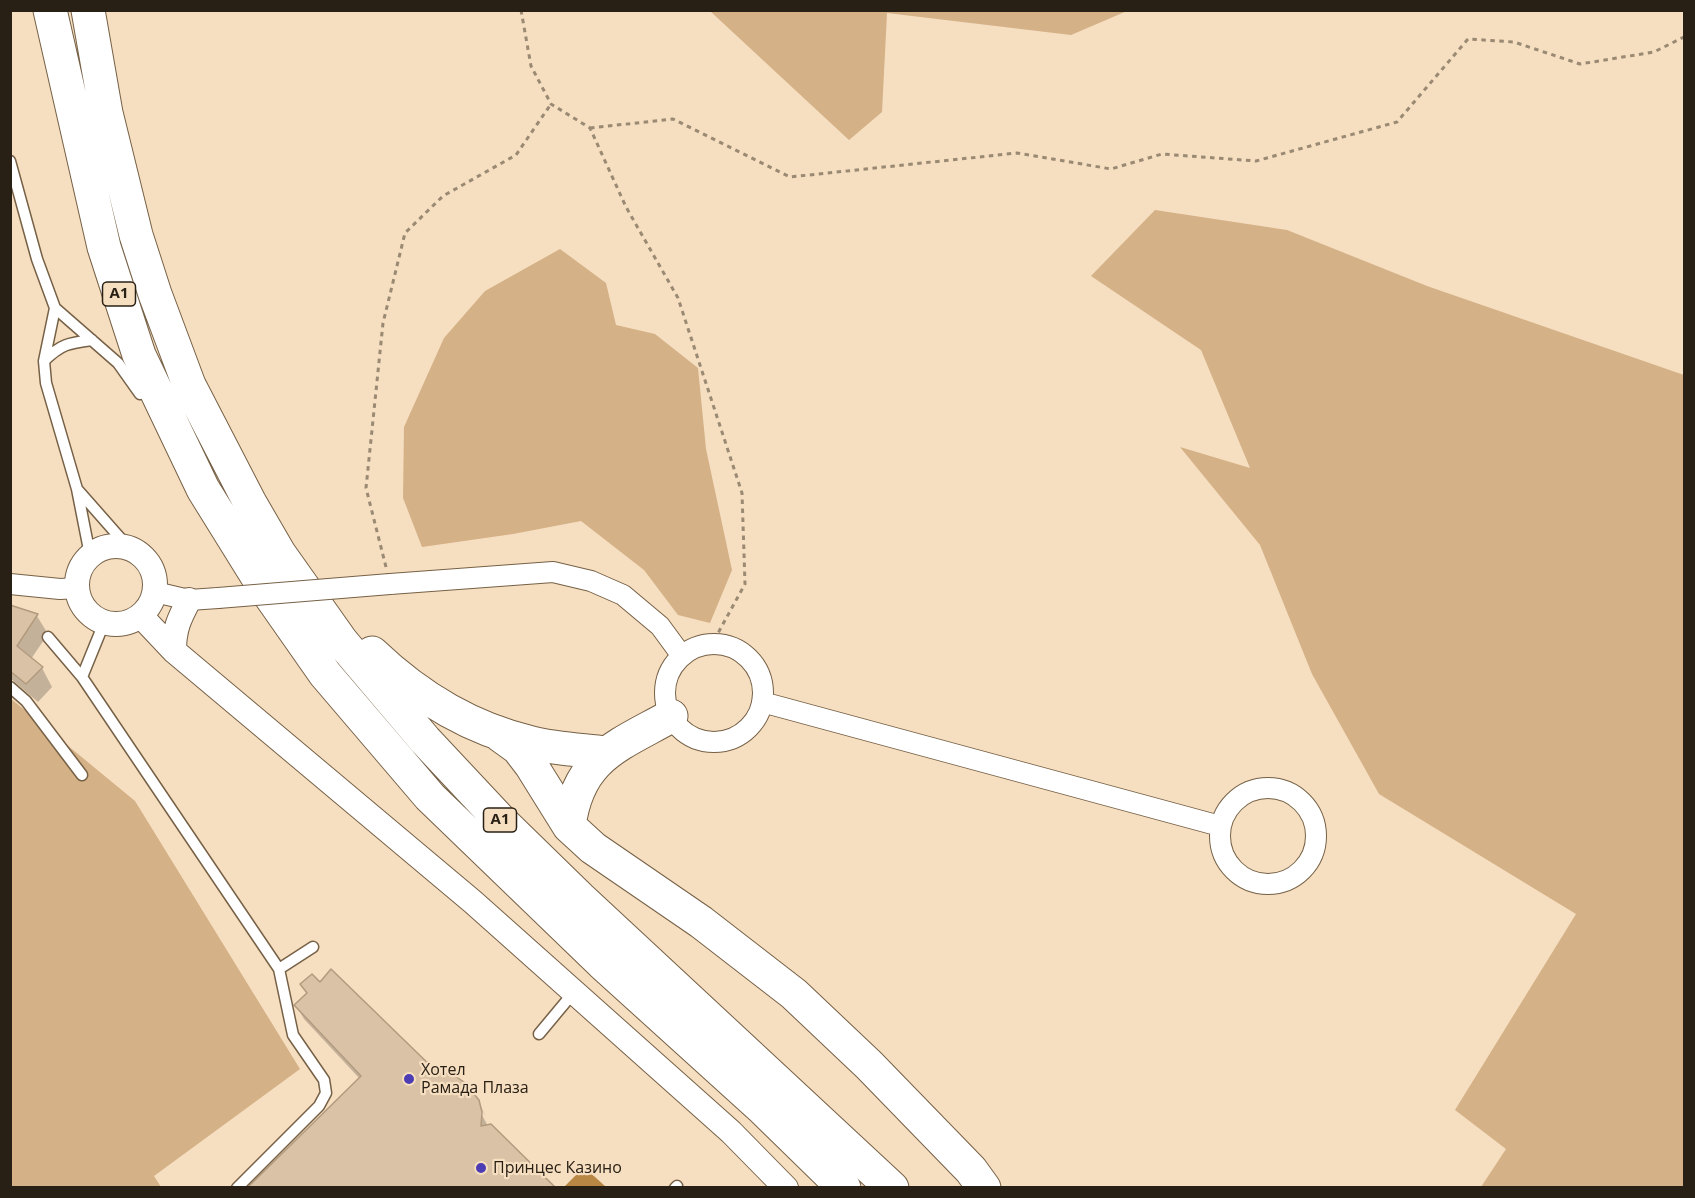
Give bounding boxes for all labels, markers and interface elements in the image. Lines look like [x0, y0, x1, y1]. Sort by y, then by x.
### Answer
road number: A1 [102, 282, 136, 306]
road number: A1 [484, 808, 516, 832]
place label: Хотел Рамада Плаза [421, 1060, 529, 1098]
marker: Хотел Рамада Плаза [402, 1072, 416, 1086]
place label: Принцес Казино [493, 1158, 622, 1178]
marker: Принцес Казино [474, 1161, 488, 1175]

